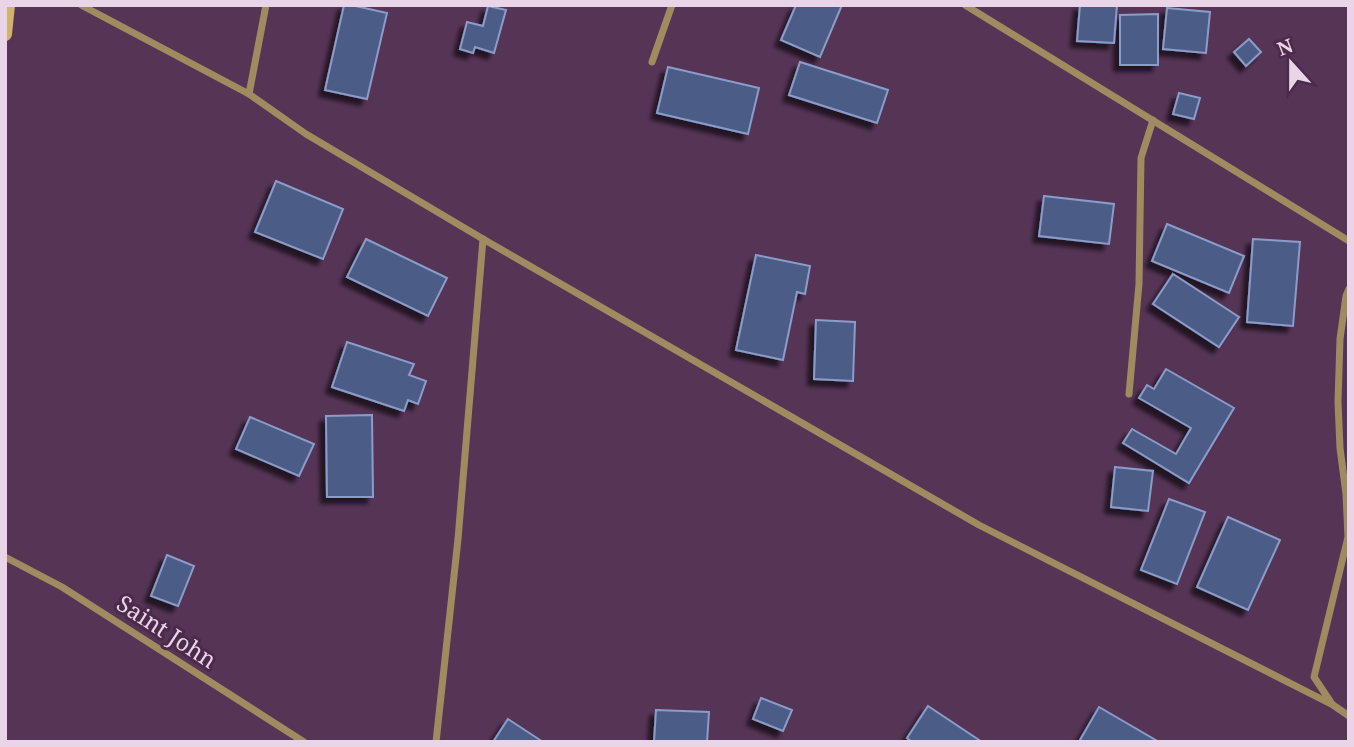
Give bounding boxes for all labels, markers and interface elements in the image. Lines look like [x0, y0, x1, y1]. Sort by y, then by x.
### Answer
north arrow [1256, 28, 1326, 98]
text: N [1273, 32, 1297, 62]
street label: Saint John [111, 587, 223, 675]

